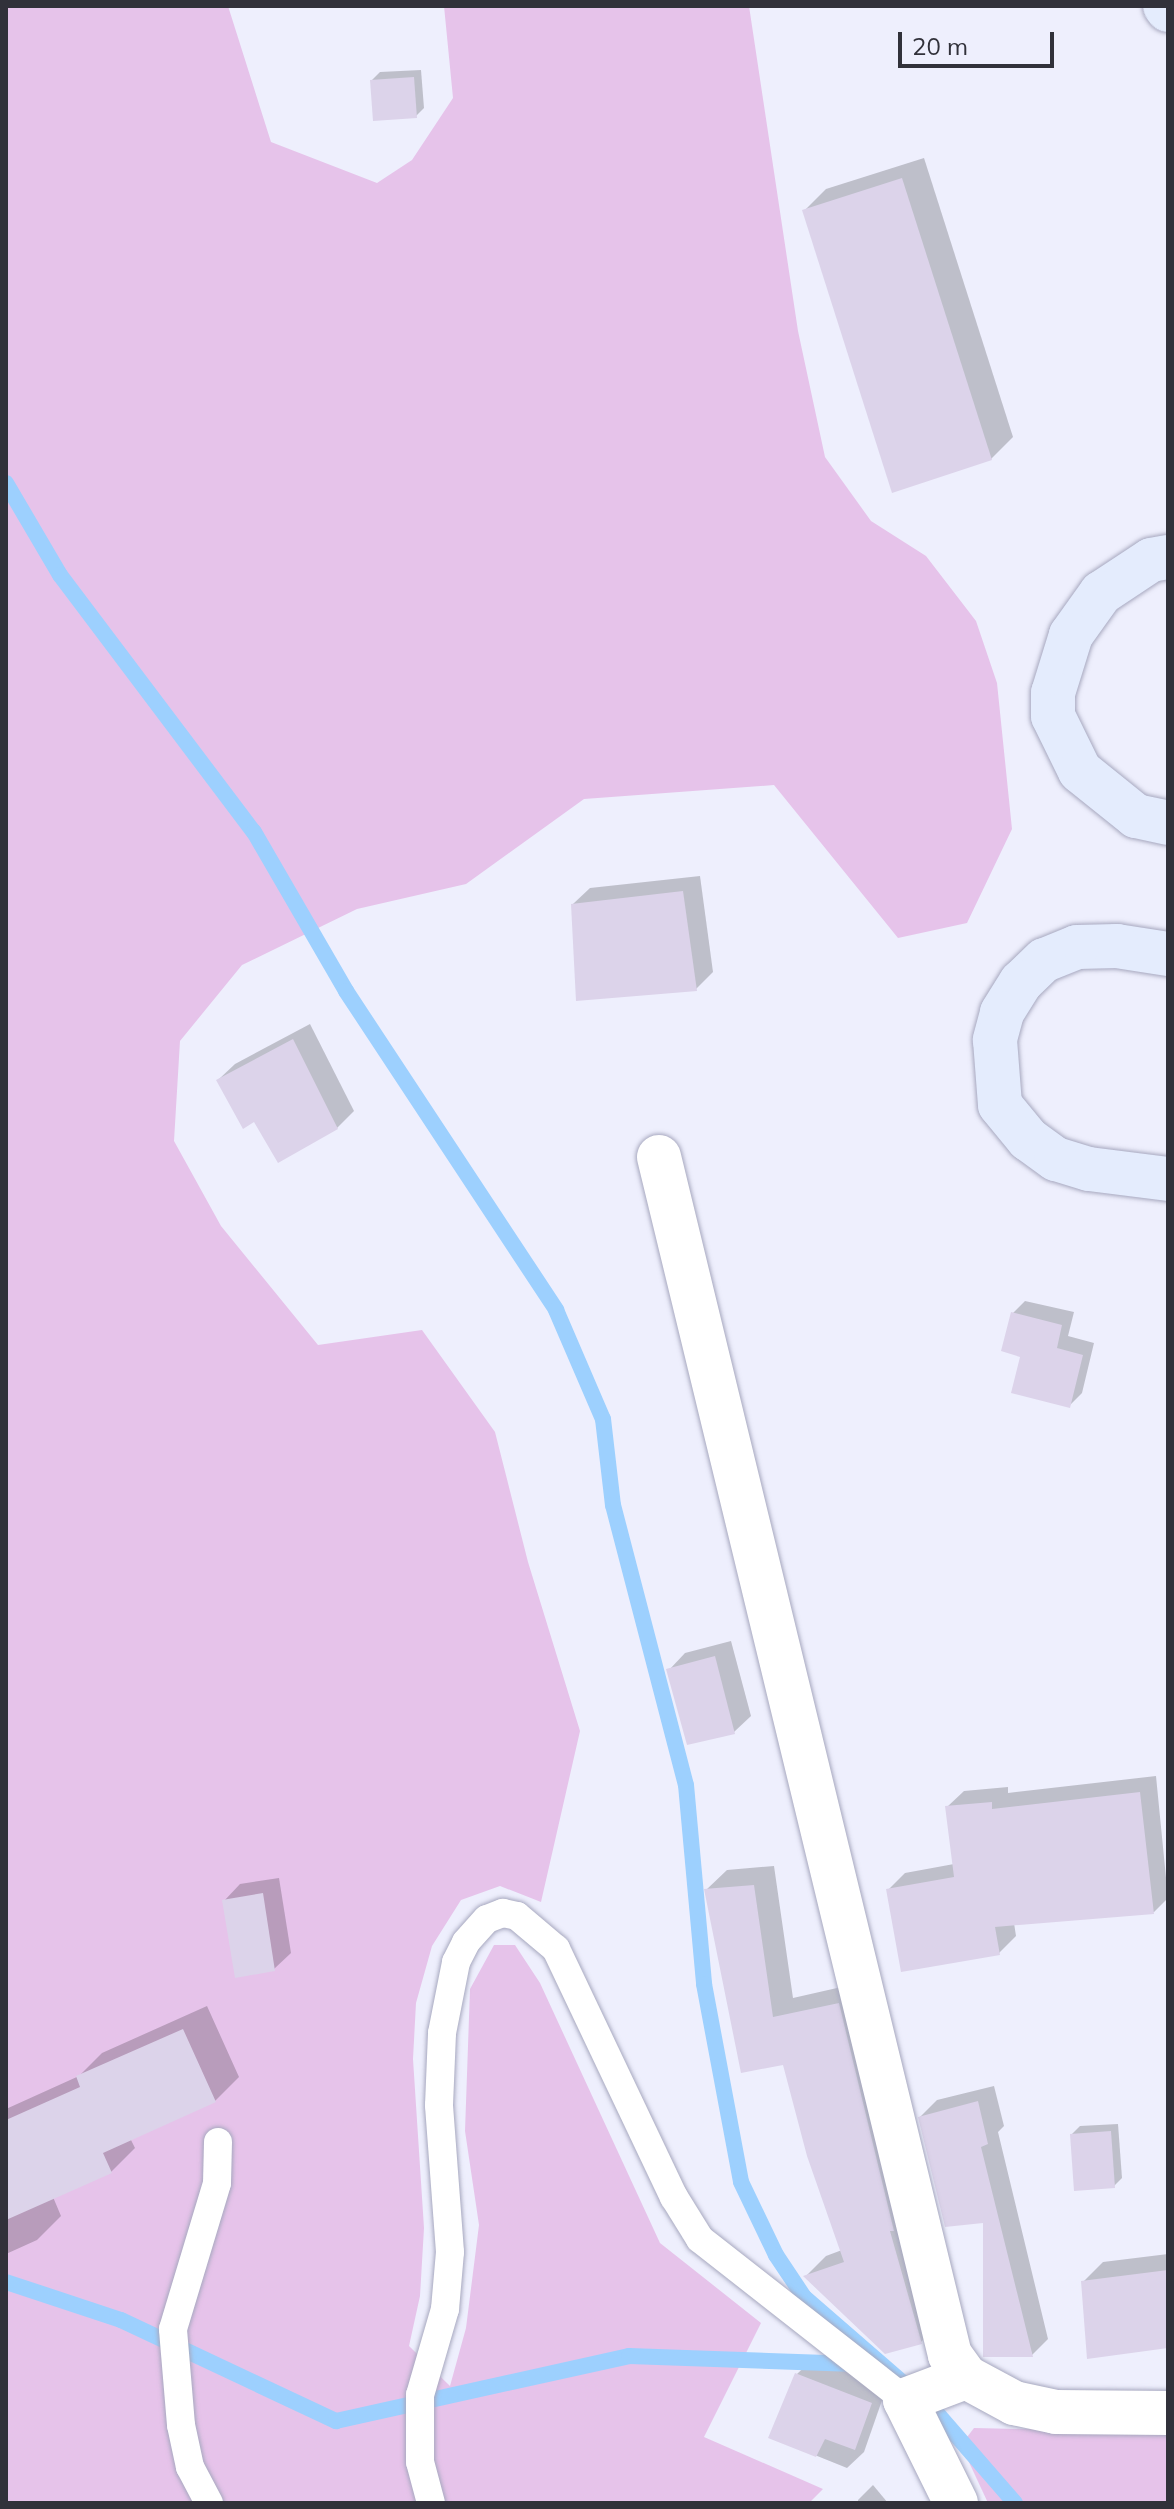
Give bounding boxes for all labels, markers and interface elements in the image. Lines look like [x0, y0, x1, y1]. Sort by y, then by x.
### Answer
scale bar [902, 16, 1058, 66]
text: 20 m [912, 31, 968, 61]

